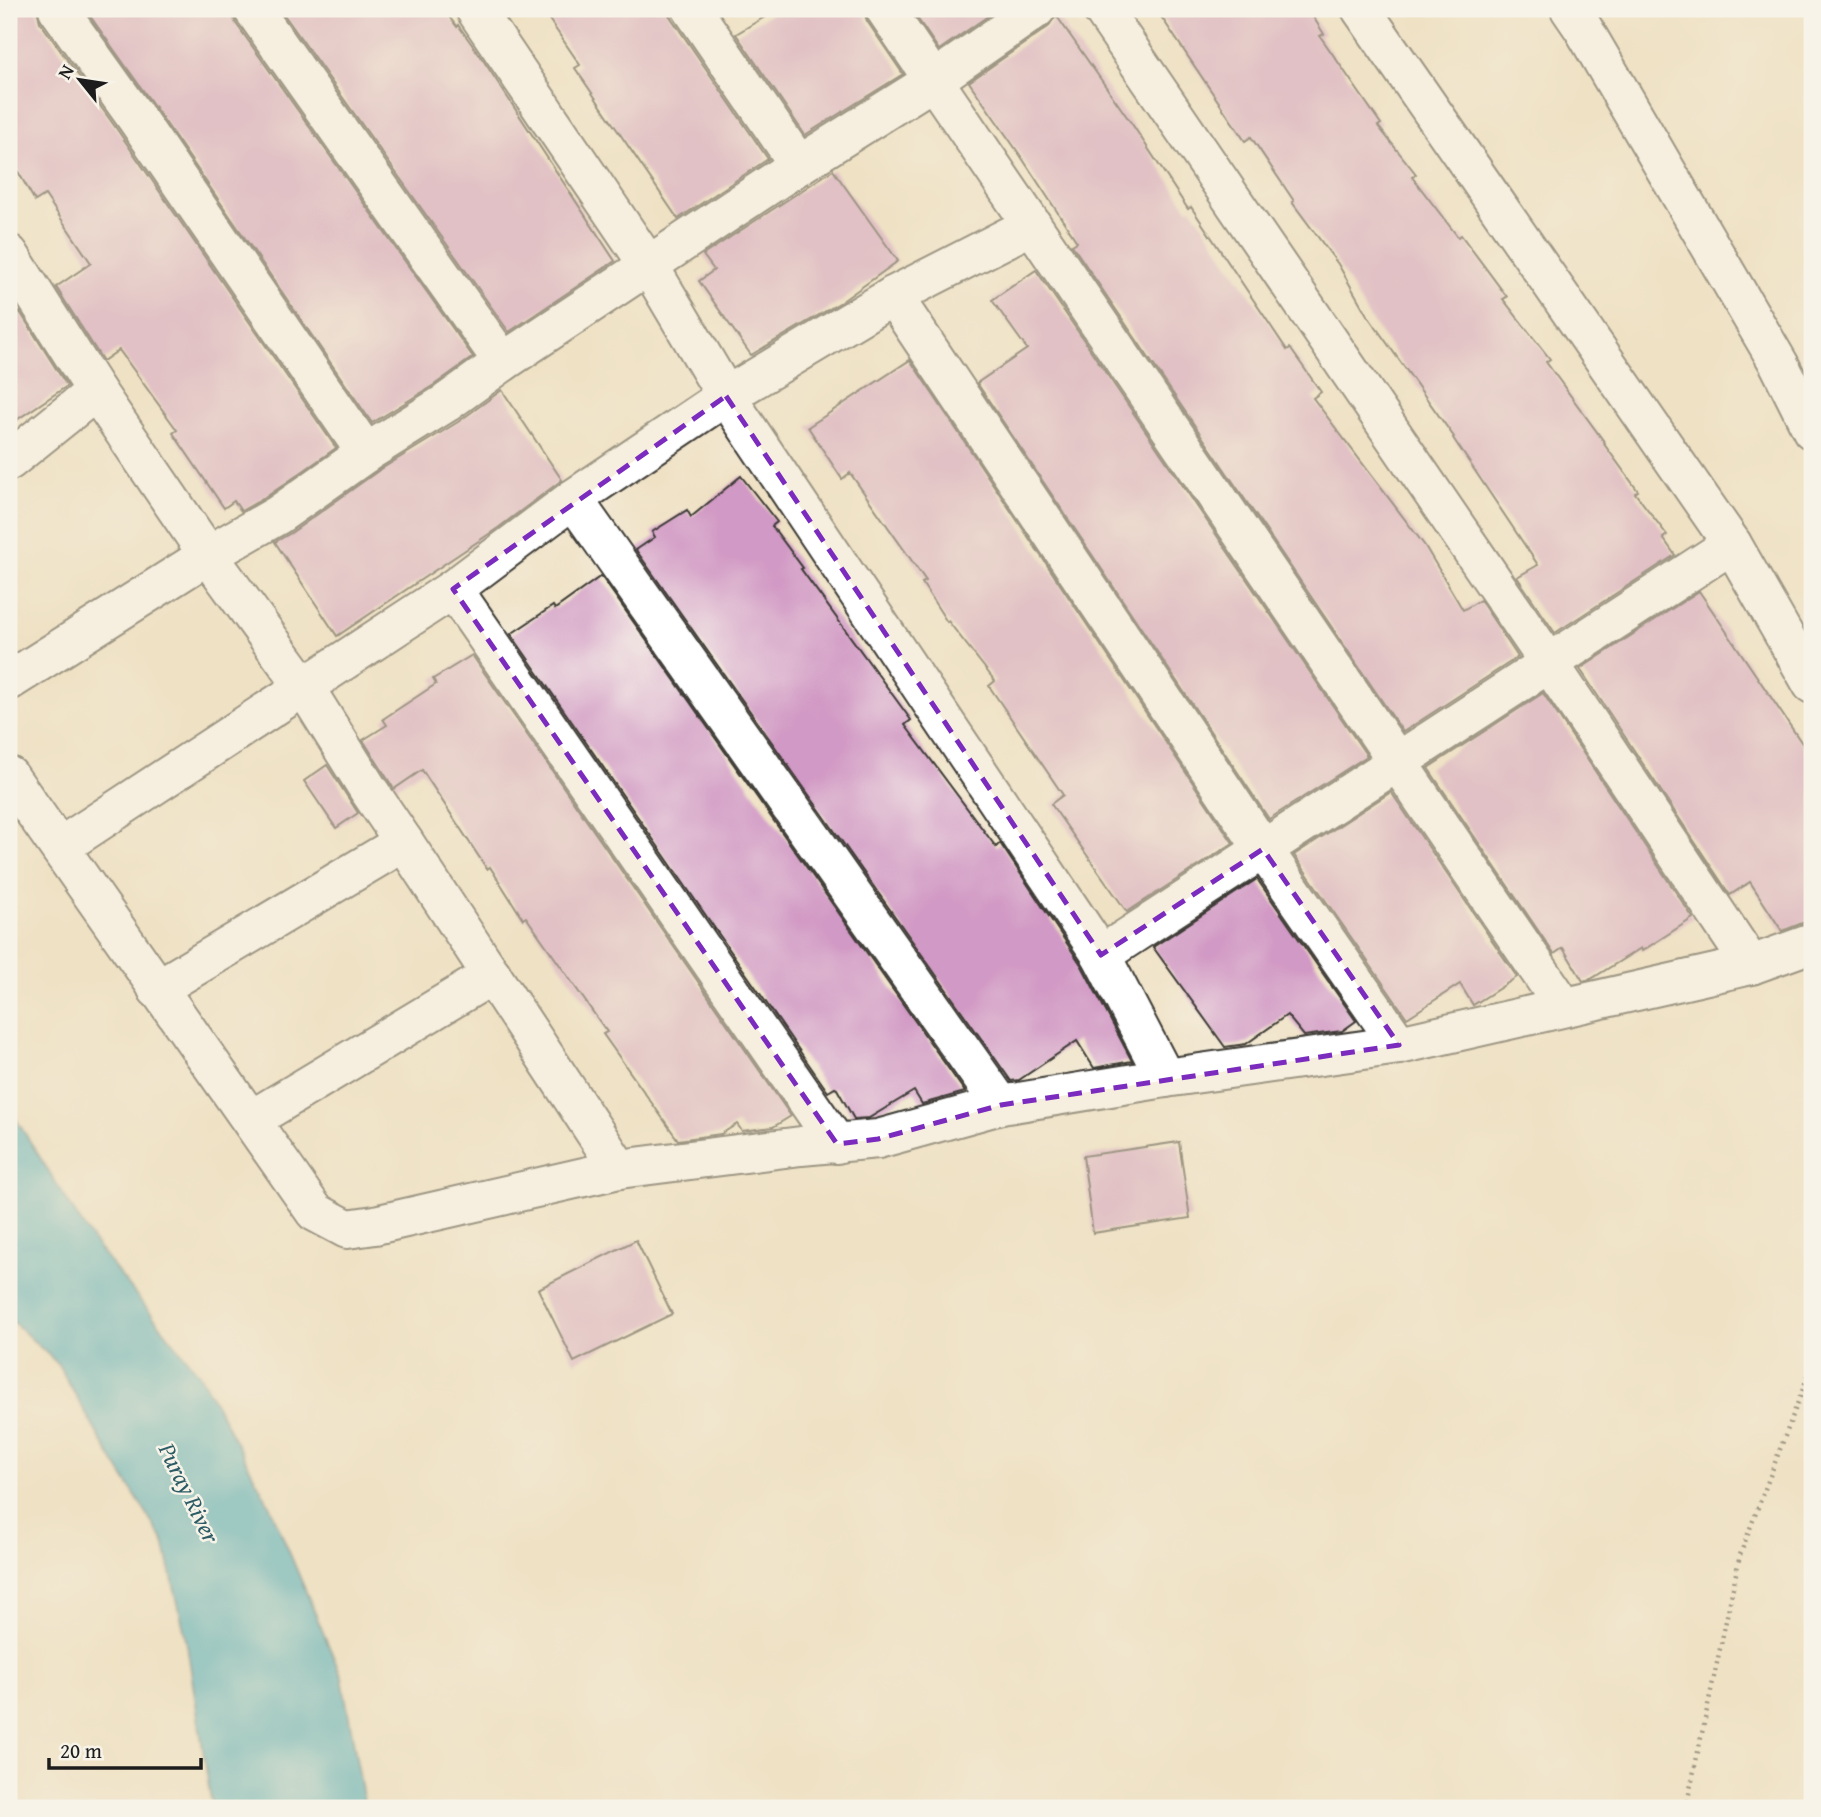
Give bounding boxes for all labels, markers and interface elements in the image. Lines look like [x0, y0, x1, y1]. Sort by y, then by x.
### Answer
north arrow [46, 46, 116, 116]
text: N [50, 59, 81, 84]
water label: Puray River [150, 1436, 229, 1550]
scale bar [49, 1726, 201, 1770]
text: 20 m [60, 1735, 102, 1766]

